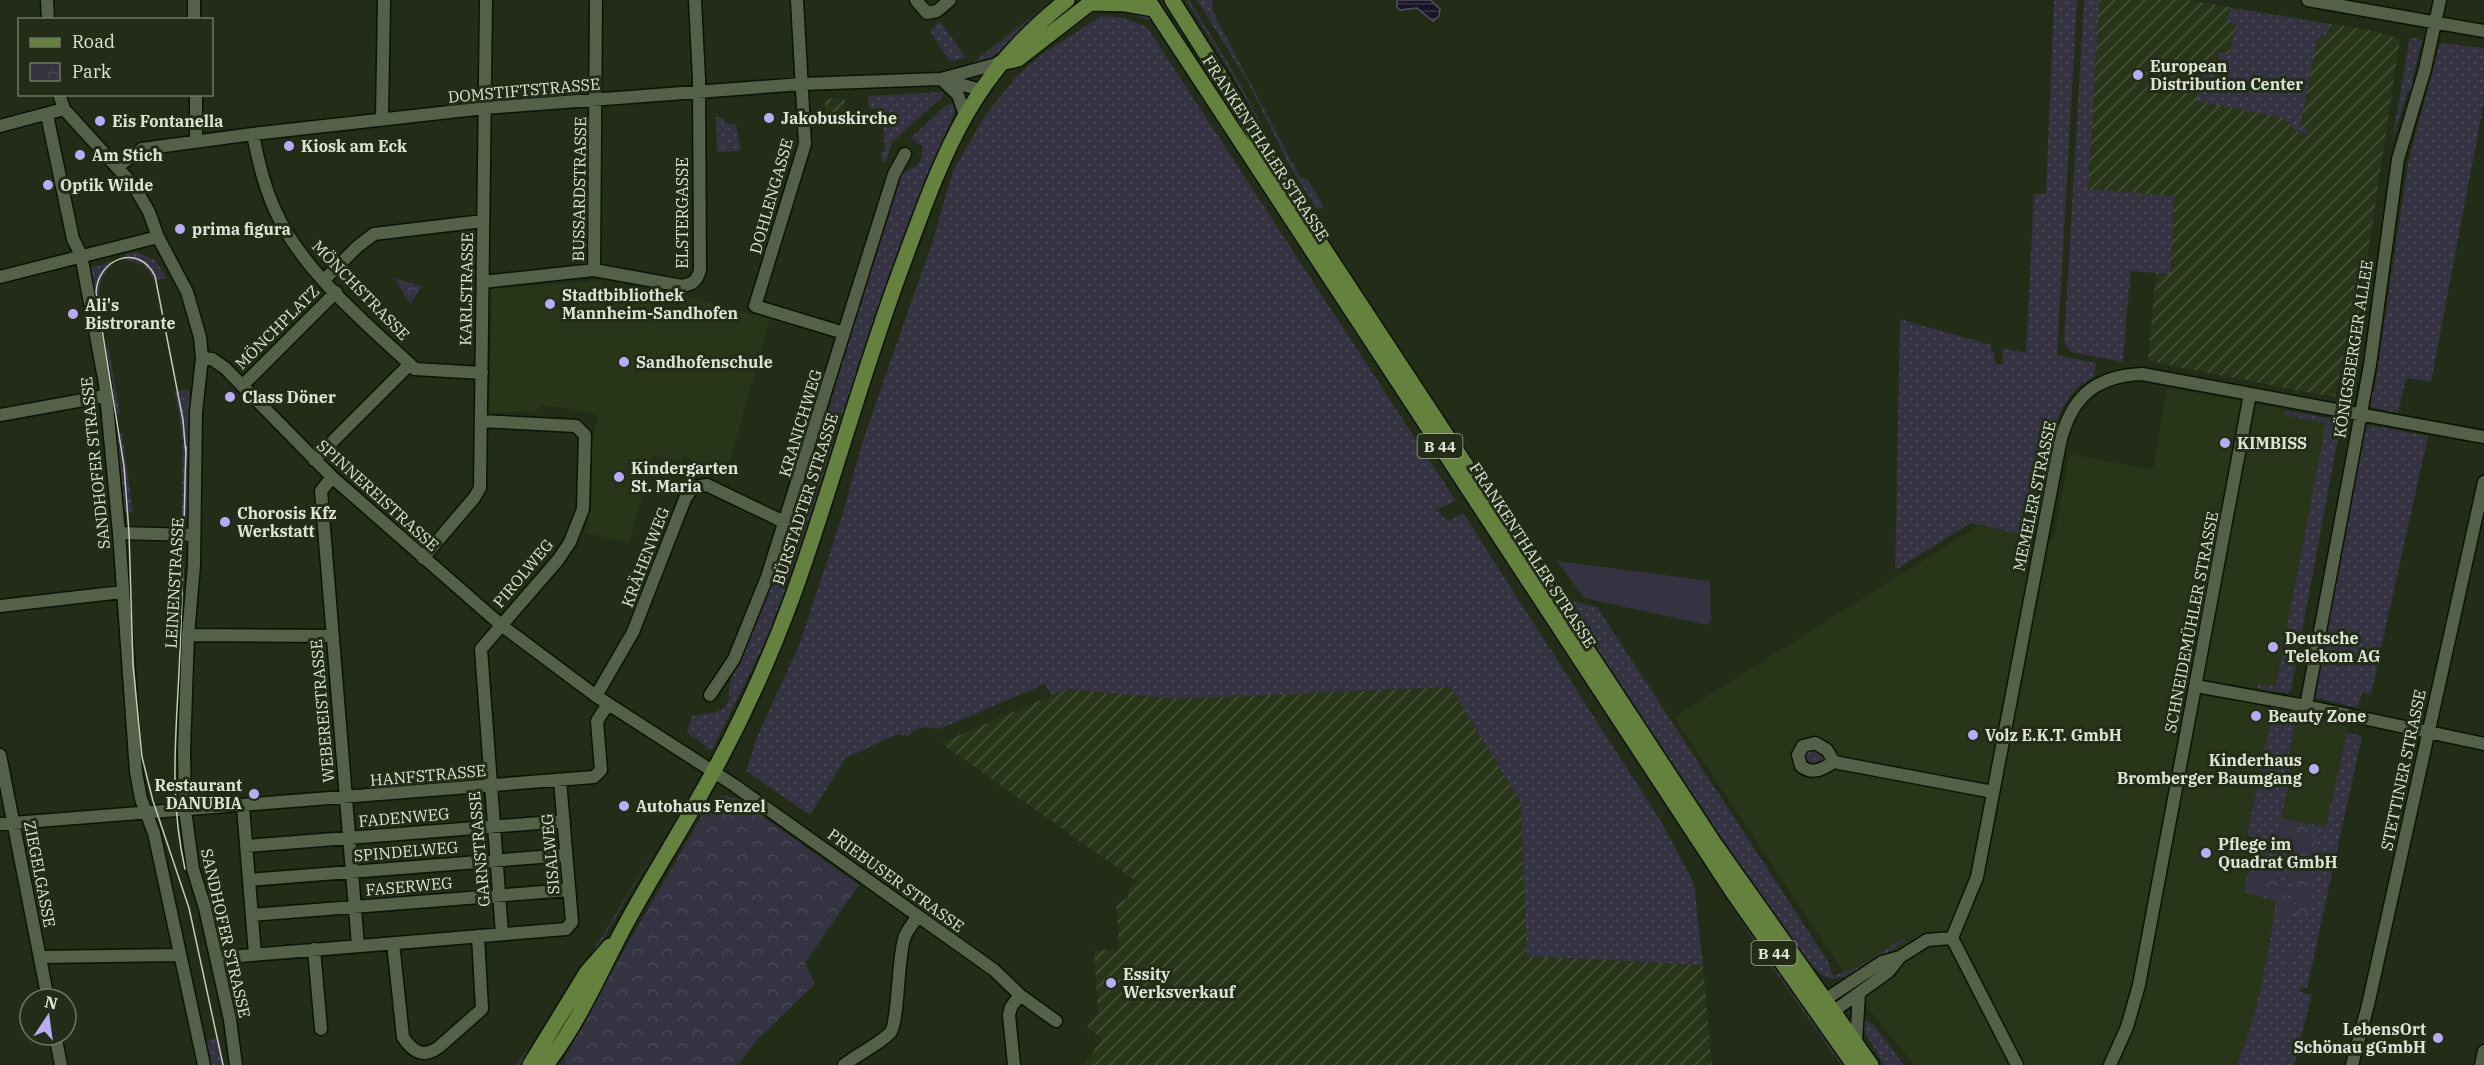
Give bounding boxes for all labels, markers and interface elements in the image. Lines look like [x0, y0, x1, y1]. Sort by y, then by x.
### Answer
legend [18, 18, 213, 96]
text: Road [72, 30, 115, 53]
street label: FRANKENTHALER STRASSE [1198, 52, 1334, 244]
place label: European Distribution Center [2150, 56, 2303, 94]
text: Park [72, 60, 112, 83]
marker: European Distribution Center [2131, 68, 2145, 82]
street label: DOMSTIFTSTRASSE [447, 73, 601, 107]
place label: Jakobuskirche [781, 108, 897, 128]
place label: Eis Fontanella [112, 111, 223, 131]
marker: Jakobuskirche [762, 111, 776, 125]
marker: Eis Fontanella [93, 114, 107, 128]
street label: BUSSARDSTRASSE [568, 117, 590, 261]
place label: Kiosk am Eck [301, 136, 407, 156]
street label: DOHLENGASSE [745, 136, 797, 256]
marker: Kiosk am Eck [282, 139, 296, 153]
place label: Am Stich [92, 145, 163, 165]
marker: Am Stich [73, 148, 87, 162]
street label: ELSTERGASSE [672, 157, 692, 269]
place label: Optik Wilde [60, 175, 153, 195]
marker: Optik Wilde [41, 178, 55, 192]
place label: prima figura [192, 219, 291, 239]
marker: prima figura [173, 222, 187, 236]
street label: KARLSTRASSE [455, 232, 477, 346]
street label: MÖNCHSTRASSE [308, 236, 414, 344]
street label: KÖNIGSBERGER ALLEE [2329, 259, 2377, 439]
street label: MÖNCHPLATZ [231, 281, 323, 373]
place label: Stadtbibliothek Mannheim-Sandhofen [562, 285, 738, 323]
place label: Ali's Bistrorante [85, 295, 175, 333]
marker: Stadtbibliothek Mannheim-Sandhofen [543, 297, 557, 311]
marker: Ali's Bistrorante [66, 307, 80, 321]
place label: Sandhofenschule [636, 352, 773, 372]
marker: Sandhofenschule [617, 355, 631, 369]
street label: KRANICHWEG [774, 367, 826, 479]
street label: SANDHOFER STRASSE [76, 376, 114, 550]
place label: Class Döner [242, 387, 336, 407]
marker: Class Döner [223, 390, 237, 404]
street label: BÜRSTADTER STRASSE [768, 410, 842, 588]
street label: MEMELER STRASSE [2008, 419, 2060, 573]
place label: KIMBISS [2237, 433, 2307, 453]
road number: B 44 [1418, 434, 1462, 458]
street label: SPINNEREISTRASSE [313, 435, 443, 555]
marker: KIMBISS [2218, 436, 2232, 450]
place label: Kindergarten St. Maria [631, 458, 739, 496]
street label: FRANKENTHALER STRASSE [1465, 459, 1601, 651]
marker: Kindergarten St. Maria [612, 470, 626, 484]
place label: Chorosis Kfz Werkstatt [237, 503, 337, 541]
street label: KRÄHENWEG [617, 504, 673, 610]
street label: SCHNEIDEMÜHLER STRASSE [2160, 510, 2222, 734]
marker: Chorosis Kfz Werkstatt [218, 515, 232, 529]
street label: LEINENSTRASSE [161, 517, 187, 649]
street label: PIROLWEG [488, 535, 558, 611]
place label: Deutsche Telekom AG [2285, 628, 2380, 666]
street label: WEBEREISTRASSE [306, 639, 338, 783]
marker: Deutsche Telekom AG [2266, 640, 2280, 654]
street label: STETTINER STRASSE [2376, 688, 2430, 852]
place label: Beauty Zone [2268, 706, 2366, 726]
marker: Beauty Zone [2249, 709, 2263, 723]
place label: Volz E.K.T. GmbH [1985, 725, 2122, 745]
marker: Volz E.K.T. GmbH [1966, 728, 1980, 742]
place label: Kinderhaus Bromberger Baumgang [2117, 750, 2303, 788]
street label: HANFSTRASSE [369, 760, 487, 790]
marker: Kinderhaus Bromberger Baumgang [2307, 762, 2321, 776]
place label: Restaurant DANUBIA [155, 775, 242, 813]
marker: Restaurant DANUBIA [247, 787, 261, 801]
street label: GARNSTRASSE [464, 790, 494, 908]
place label: Autohaus Fenzel [636, 796, 766, 816]
marker: Autohaus Fenzel [617, 799, 631, 813]
street label: FADENWEG [358, 803, 450, 831]
street label: SISALWEG [536, 813, 564, 895]
street label: ZIEGELGASSE [20, 819, 60, 929]
street label: PRIEBUSER STRASSE [824, 824, 968, 936]
place label: Pflege im Quadrat GmbH [2218, 834, 2337, 872]
street label: SPINDELWEG [353, 836, 459, 866]
street label: SANDHOFER STRASSE [197, 846, 255, 1020]
marker: Pflege im Quadrat GmbH [2199, 846, 2213, 860]
street label: FASERWEG [365, 872, 453, 900]
road number: B 44 [1752, 941, 1796, 965]
place label: Essity Werksverkauf [1123, 964, 1237, 1002]
marker: Essity Werksverkauf [1104, 976, 1118, 990]
north arrow [18, 987, 78, 1047]
text: N [43, 991, 60, 1014]
place label: LebensOrt Schönau gGmbH [2294, 1019, 2426, 1057]
marker: LebensOrt Schönau gGmbH [2431, 1031, 2445, 1045]

